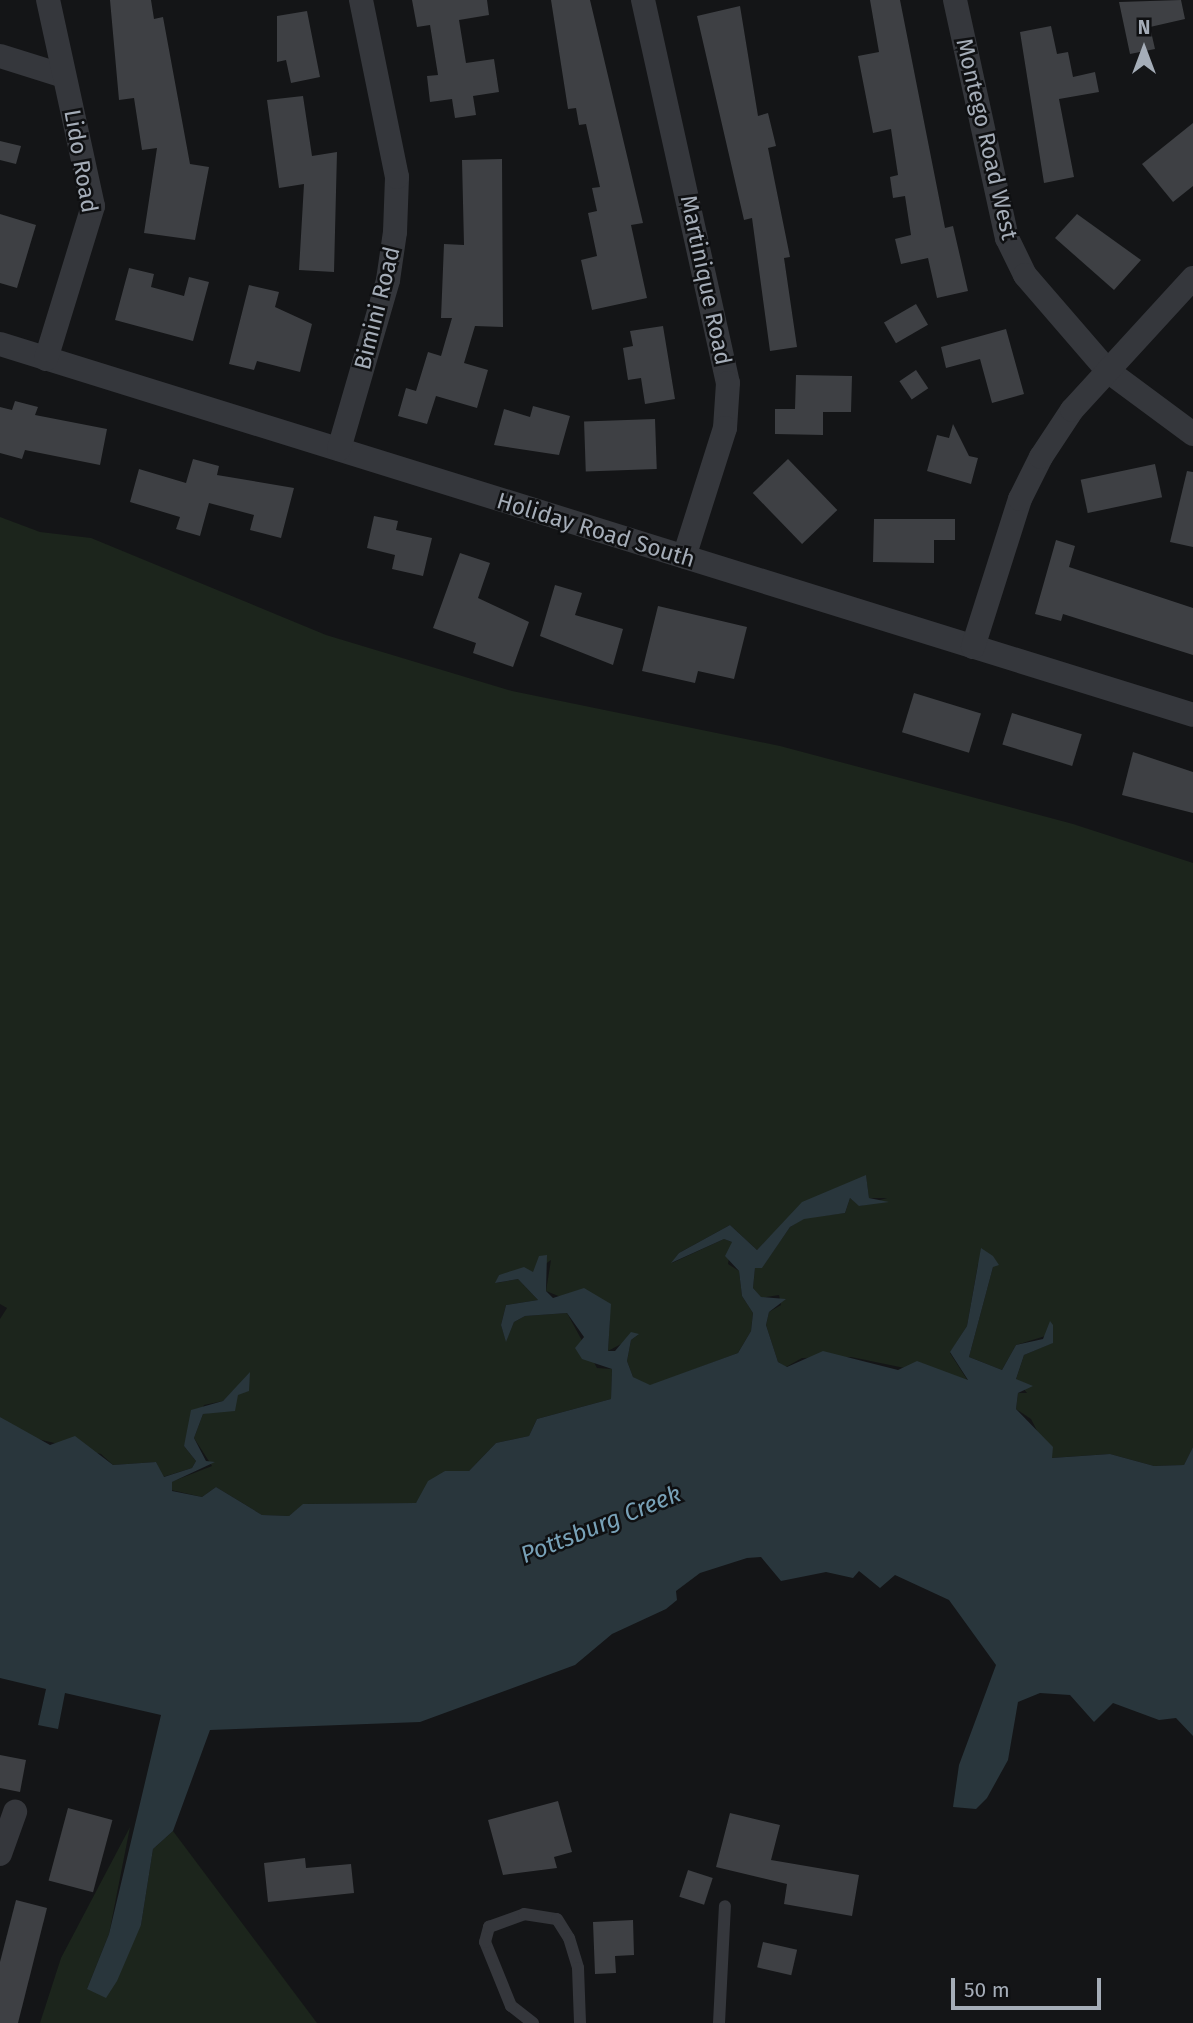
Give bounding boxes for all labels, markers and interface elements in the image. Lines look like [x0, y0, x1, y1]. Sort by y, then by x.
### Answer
north arrow [1109, 14, 1179, 84]
text: N [1138, 16, 1150, 39]
street label: Montego Road West [950, 36, 1024, 242]
street label: Lido Road [58, 107, 104, 215]
street label: Martinique Road [675, 193, 737, 367]
street label: Bimini Road [348, 244, 406, 372]
street label: Holiday Road South [494, 487, 698, 573]
water label: Pottsburg Creek [517, 1480, 685, 1570]
scale bar [955, 1964, 1106, 2008]
text: 50 m [964, 1977, 1010, 2003]

